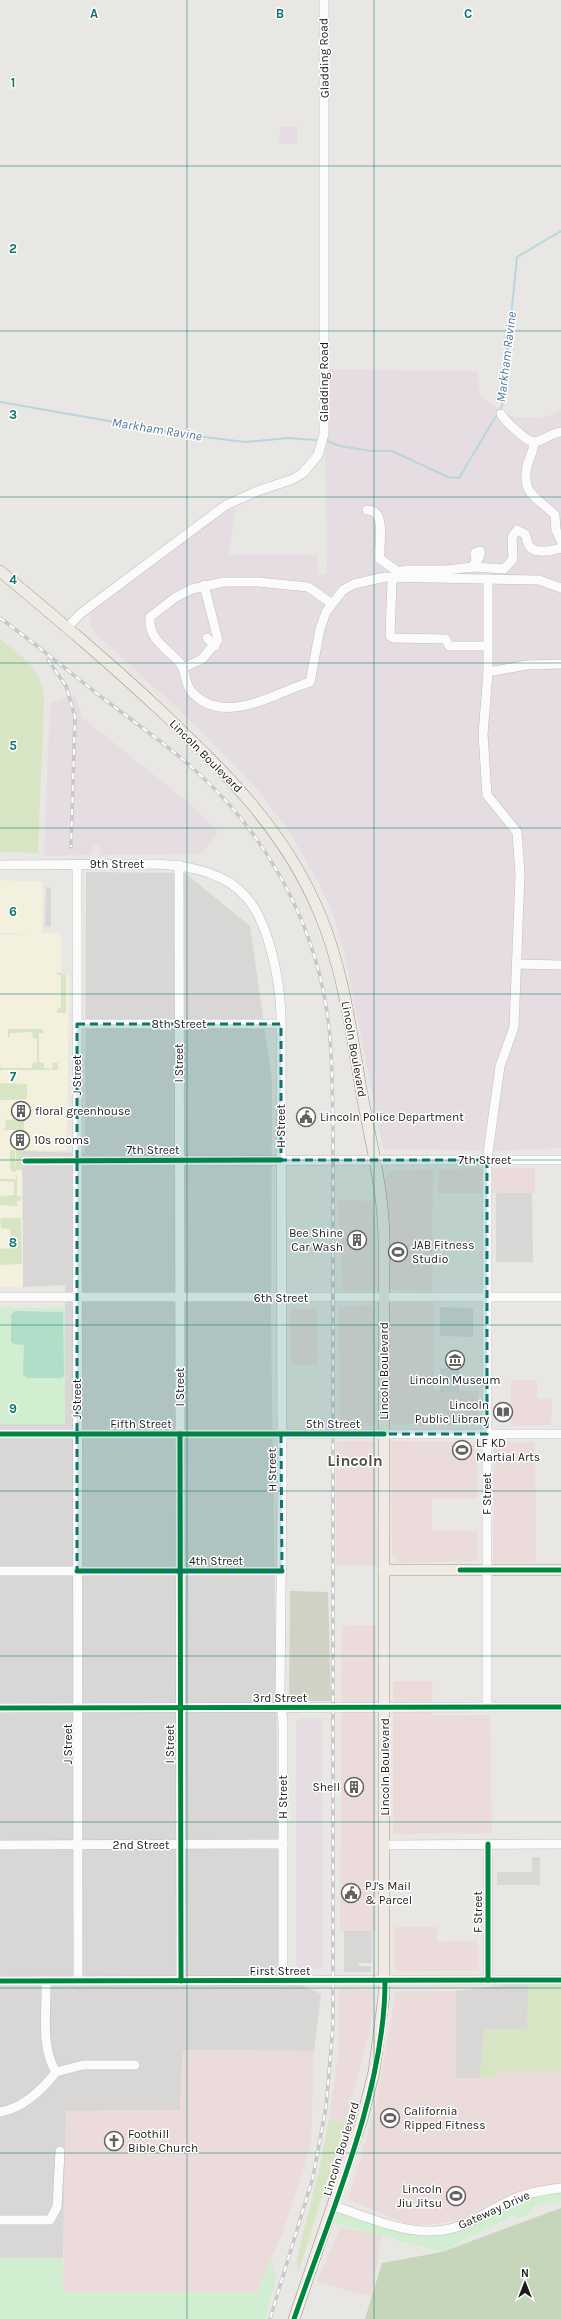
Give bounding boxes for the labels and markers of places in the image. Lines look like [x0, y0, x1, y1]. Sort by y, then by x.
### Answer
building icon: floral greenhouse [10, 1100, 32, 1122]
place label: floral greenhouse [35, 1104, 130, 1118]
public building icon: Lincoln Police Department [295, 1106, 317, 1128]
place label: Lincoln Police Department [320, 1110, 464, 1124]
building icon: 10s rooms [9, 1129, 31, 1151]
place label: 10s rooms [34, 1133, 89, 1147]
place label: Bee Shine Car Wash [289, 1226, 343, 1254]
building icon: Bee Shine Car Wash [346, 1229, 368, 1251]
place label: JAB Fitness Studio [412, 1238, 474, 1266]
sports icon: JAB Fitness Studio [387, 1241, 409, 1263]
museum icon: Lincoln Museum [444, 1349, 466, 1371]
place label: Lincoln Museum [409, 1373, 501, 1387]
place label: Lincoln Public Library [415, 1398, 489, 1426]
library icon: Lincoln Public Library [492, 1401, 514, 1423]
place label: LF KD Martial Arts [476, 1436, 540, 1464]
sports icon: LF KD Martial Arts [451, 1439, 473, 1461]
building icon: Shell [343, 1776, 365, 1798]
place label: Shell [313, 1780, 340, 1794]
place label: PJ's Mail & Parcel [365, 1879, 412, 1907]
public building icon: PJ's Mail & Parcel [340, 1882, 362, 1904]
place label: California Ripped Fitness [404, 2104, 485, 2132]
sports icon: California Ripped Fitness [379, 2107, 401, 2129]
place label: Foothill Bible Church [128, 2127, 198, 2155]
church icon: Foothill Bible Church [103, 2130, 125, 2152]
place label: Lincoln Jiu Jitsu [397, 2182, 442, 2210]
sports icon: Lincoln Jiu Jitsu [445, 2185, 467, 2207]

